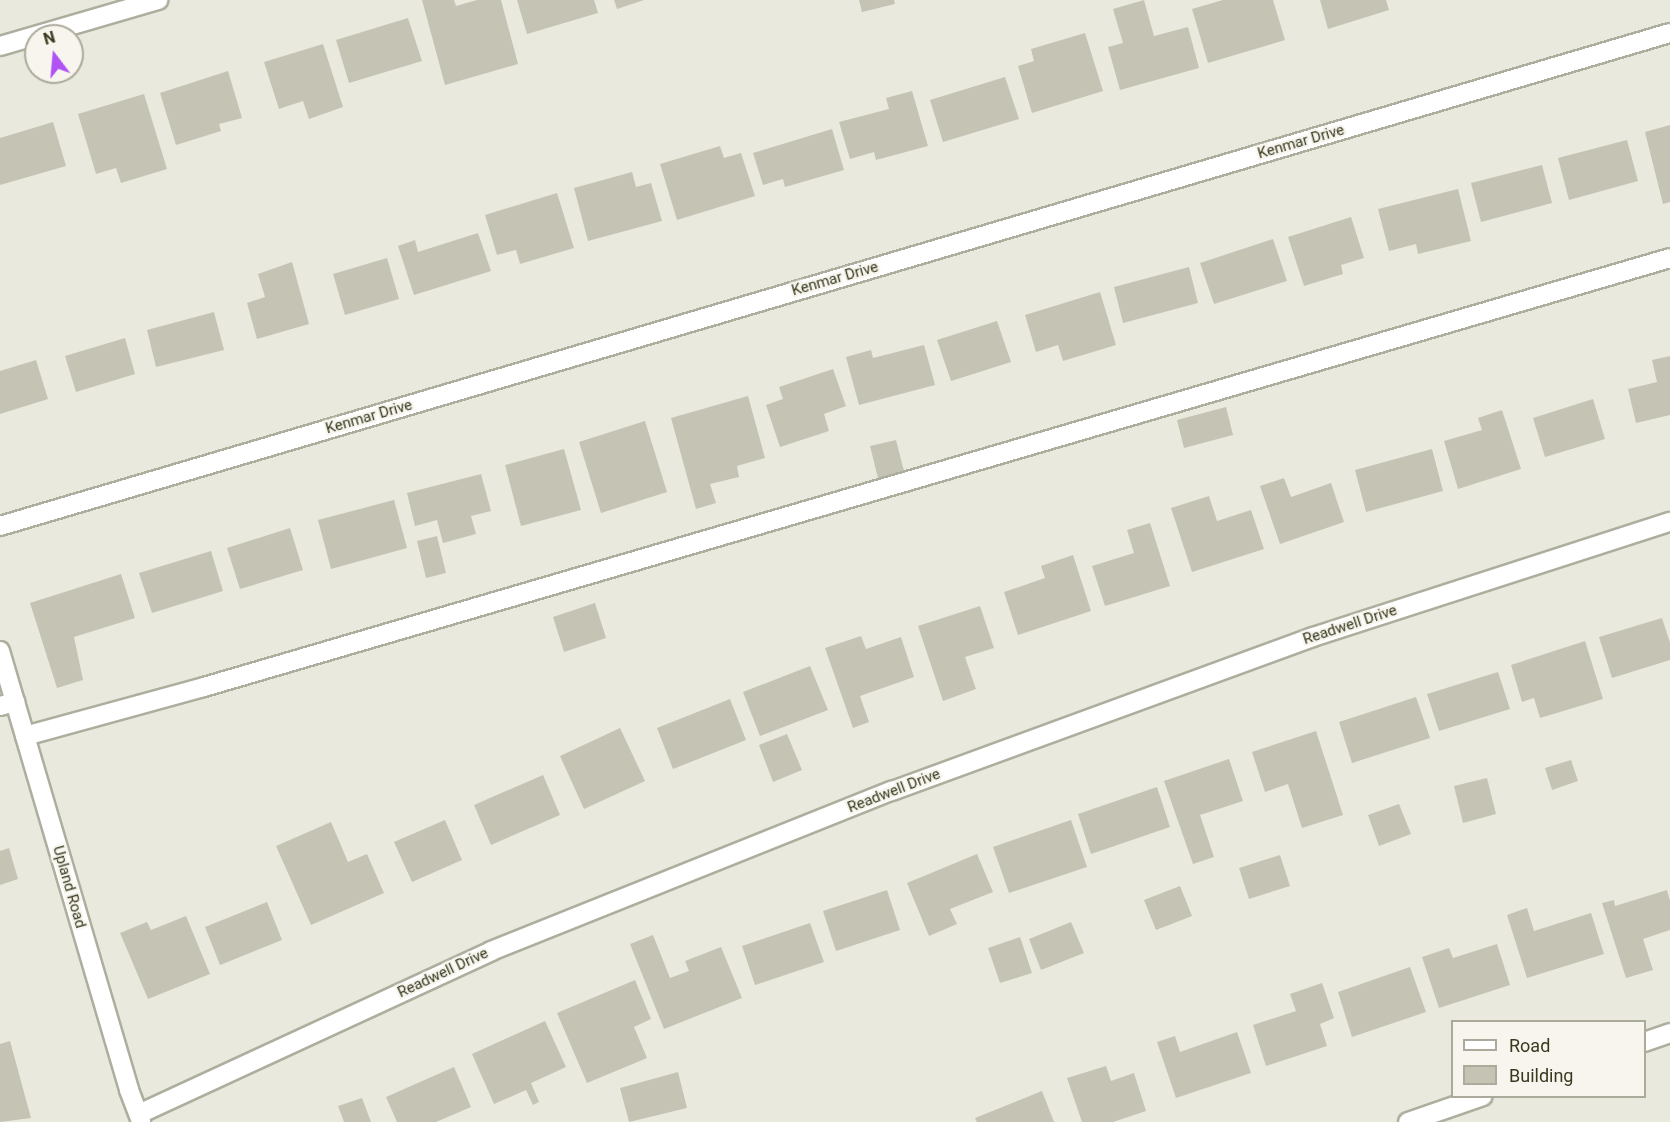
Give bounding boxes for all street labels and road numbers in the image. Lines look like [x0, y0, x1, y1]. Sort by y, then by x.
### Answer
street label: Kenmar Drive [1256, 121, 1346, 163]
street label: Kenmar Drive [790, 258, 880, 300]
street label: Kenmar Drive [324, 396, 414, 438]
street label: Readwell Drive [1301, 601, 1399, 649]
street label: Readwell Drive [845, 765, 943, 817]
street label: Upland Road [49, 844, 89, 930]
street label: Readwell Drive [395, 944, 491, 1002]

